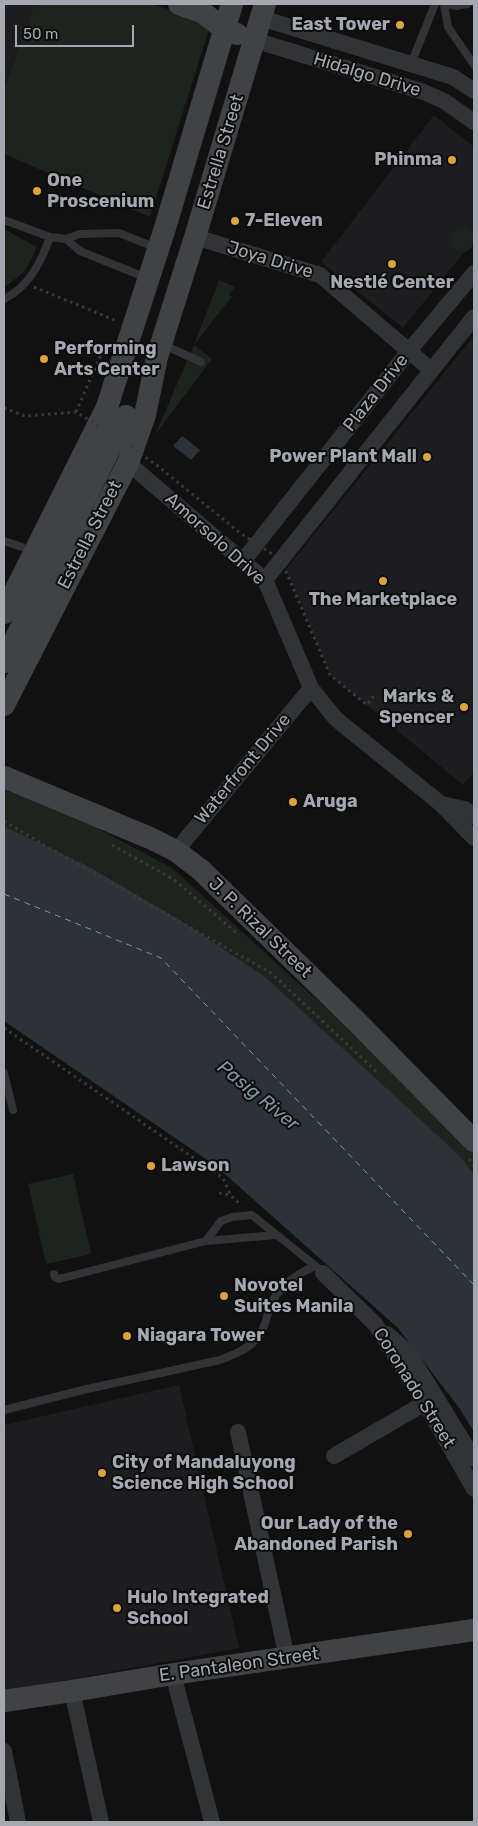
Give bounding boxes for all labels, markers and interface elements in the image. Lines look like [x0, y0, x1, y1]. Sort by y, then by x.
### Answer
place label: East Tower [292, 14, 390, 36]
scale bar [18, 15, 136, 47]
marker: East Tower [394, 19, 406, 31]
text: 50 m [23, 25, 58, 43]
street label: Hidalgo Drive [311, 48, 423, 102]
street label: Estrella Street [193, 92, 249, 212]
place label: Phinma [374, 149, 442, 171]
marker: Phinma [446, 154, 458, 166]
place label: One Proscenium [47, 170, 154, 212]
marker: One Proscenium [31, 185, 43, 197]
place label: 7-Eleven [245, 210, 323, 232]
marker: 7-Eleven [229, 215, 241, 227]
street label: Joya Drive [224, 237, 316, 283]
marker: Nestlé Center [386, 258, 398, 270]
place label: Nestlé Center [330, 272, 454, 294]
place label: Performing Arts Center [54, 338, 159, 380]
street label: Plaza Drive [339, 350, 413, 436]
marker: Performing Arts Center [38, 353, 50, 365]
place label: Power Plant Mall [269, 446, 417, 468]
marker: Power Plant Mall [421, 451, 433, 463]
street label: Estrella Street [53, 477, 127, 593]
street label: Amorsolo Drive [161, 488, 269, 590]
marker: The Marketplace [377, 575, 389, 587]
place label: The Marketplace [309, 589, 457, 611]
place label: Marks & Spencer [379, 686, 454, 729]
marker: Marks & Spencer [458, 701, 470, 713]
street label: Waterfront Drive [191, 709, 295, 829]
place label: Aruga [303, 791, 358, 813]
marker: Aruga [287, 796, 299, 808]
street label: J. P. Rizal Street [204, 873, 316, 983]
water label: Pasig River [212, 1056, 304, 1136]
place label: Lawson [161, 1155, 230, 1177]
marker: Lawson [145, 1160, 157, 1172]
place label: Novotel Suites Manila [234, 1275, 354, 1318]
marker: Novotel Suites Manila [218, 1290, 230, 1302]
street label: Coronado Street [368, 1324, 460, 1452]
place label: Niagara Tower [137, 1325, 264, 1347]
marker: Niagara Tower [121, 1330, 133, 1342]
place label: City of Mandaluyong Science High School [112, 1452, 296, 1495]
marker: City of Mandaluyong Science High School [96, 1467, 108, 1479]
place label: Our Lady of the Abandoned Parish [234, 1513, 398, 1556]
marker: Our Lady of the Abandoned Parish [402, 1528, 414, 1540]
place label: Hulo Integrated School [127, 1587, 269, 1630]
marker: Hulo Integrated School [111, 1602, 123, 1614]
street label: E. Pantaleon Street [158, 1643, 320, 1687]

